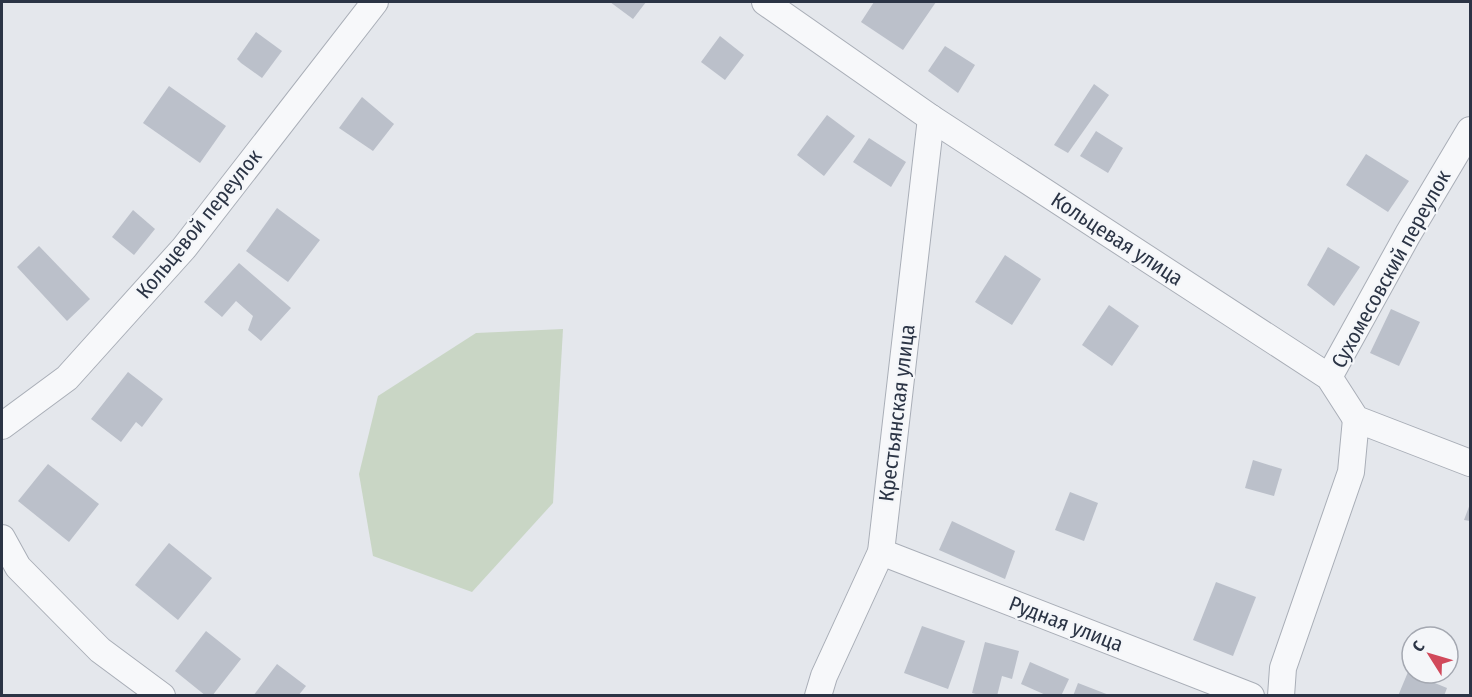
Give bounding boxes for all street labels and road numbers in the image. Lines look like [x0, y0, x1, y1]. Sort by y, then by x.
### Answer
street label: Кольцевой переулок [131, 144, 267, 304]
street label: Сухомесовский переулок [1326, 165, 1456, 373]
street label: Кольцевая улица [1046, 187, 1188, 291]
street label: Крестьянская улица [873, 323, 921, 503]
street label: Рудная улица [1005, 590, 1127, 658]

